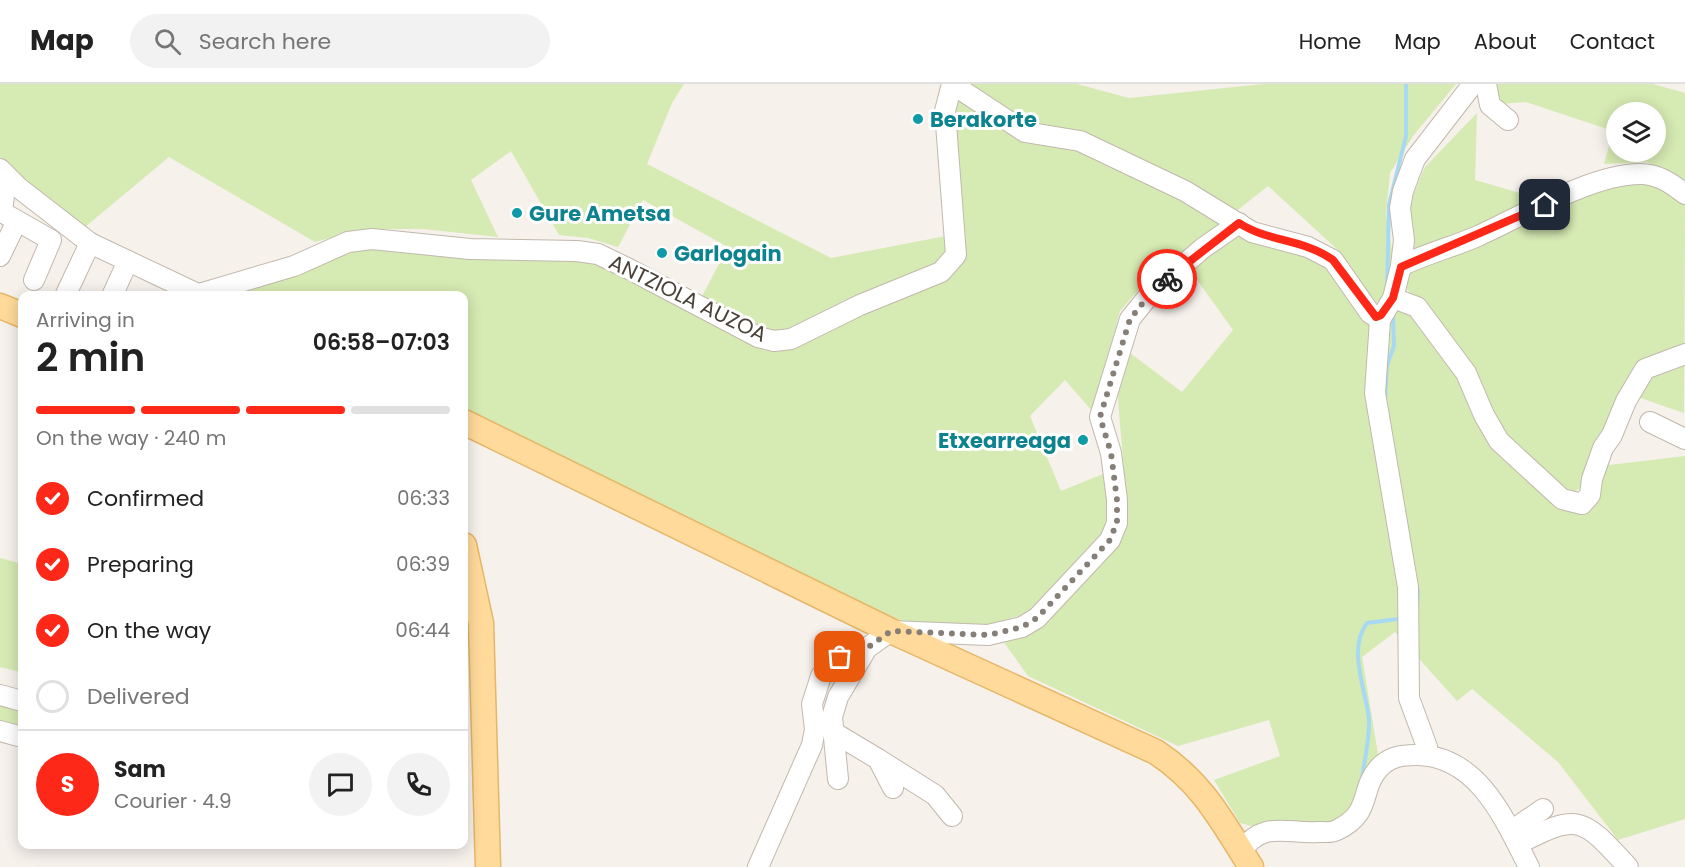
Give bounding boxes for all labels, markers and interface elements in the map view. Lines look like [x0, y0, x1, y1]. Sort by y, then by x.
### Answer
search box [130, 14, 550, 68]
text: Map [30, 21, 94, 60]
icon: search [151, 25, 184, 58]
text: Search here [199, 26, 331, 57]
text: Home [1299, 27, 1361, 56]
text: Map [1394, 27, 1441, 56]
text: About [1474, 27, 1537, 56]
text: Contact [1570, 27, 1655, 56]
map controls [1606, 102, 1666, 162]
button: layers [1606, 102, 1666, 162]
place label: Berakorte [930, 105, 1037, 134]
marker: Berakorte [911, 112, 925, 126]
pin [1519, 179, 1570, 230]
icon: home [1528, 188, 1561, 221]
place label: Gure Ametsa [529, 199, 671, 228]
marker: Gure Ametsa [510, 206, 524, 220]
place label: Garlogain [674, 239, 782, 268]
marker: Garlogain [655, 246, 669, 260]
street label: ANTZIOLA AUZOA [604, 247, 772, 349]
courier [1137, 249, 1197, 309]
icon: bike [1151, 263, 1184, 296]
text: Arriving in [36, 306, 135, 334]
text: 06:58–07:03 [313, 327, 450, 358]
text: 2 min [36, 330, 145, 385]
text: On the way · 240 m [36, 424, 226, 452]
place label: Etxearreaga [938, 426, 1071, 455]
marker: Etxearreaga [1076, 433, 1090, 447]
icon: check [36, 482, 69, 515]
text: Confirmed [87, 483, 204, 514]
text: 06:33 [397, 484, 450, 512]
icon: check [36, 548, 69, 581]
text: Preparing [87, 549, 194, 580]
text: 06:39 [396, 550, 450, 578]
icon: check [36, 614, 69, 647]
text: On the way [87, 615, 211, 646]
text: 06:44 [395, 616, 450, 644]
pin [814, 631, 865, 682]
icon: bag [823, 640, 856, 673]
text: Delivered [87, 681, 190, 712]
button: chat [309, 753, 372, 816]
button: phone [387, 753, 450, 816]
text: Sam [114, 754, 166, 785]
text: S [61, 769, 74, 800]
text: Courier · 4.9 [114, 787, 232, 815]

